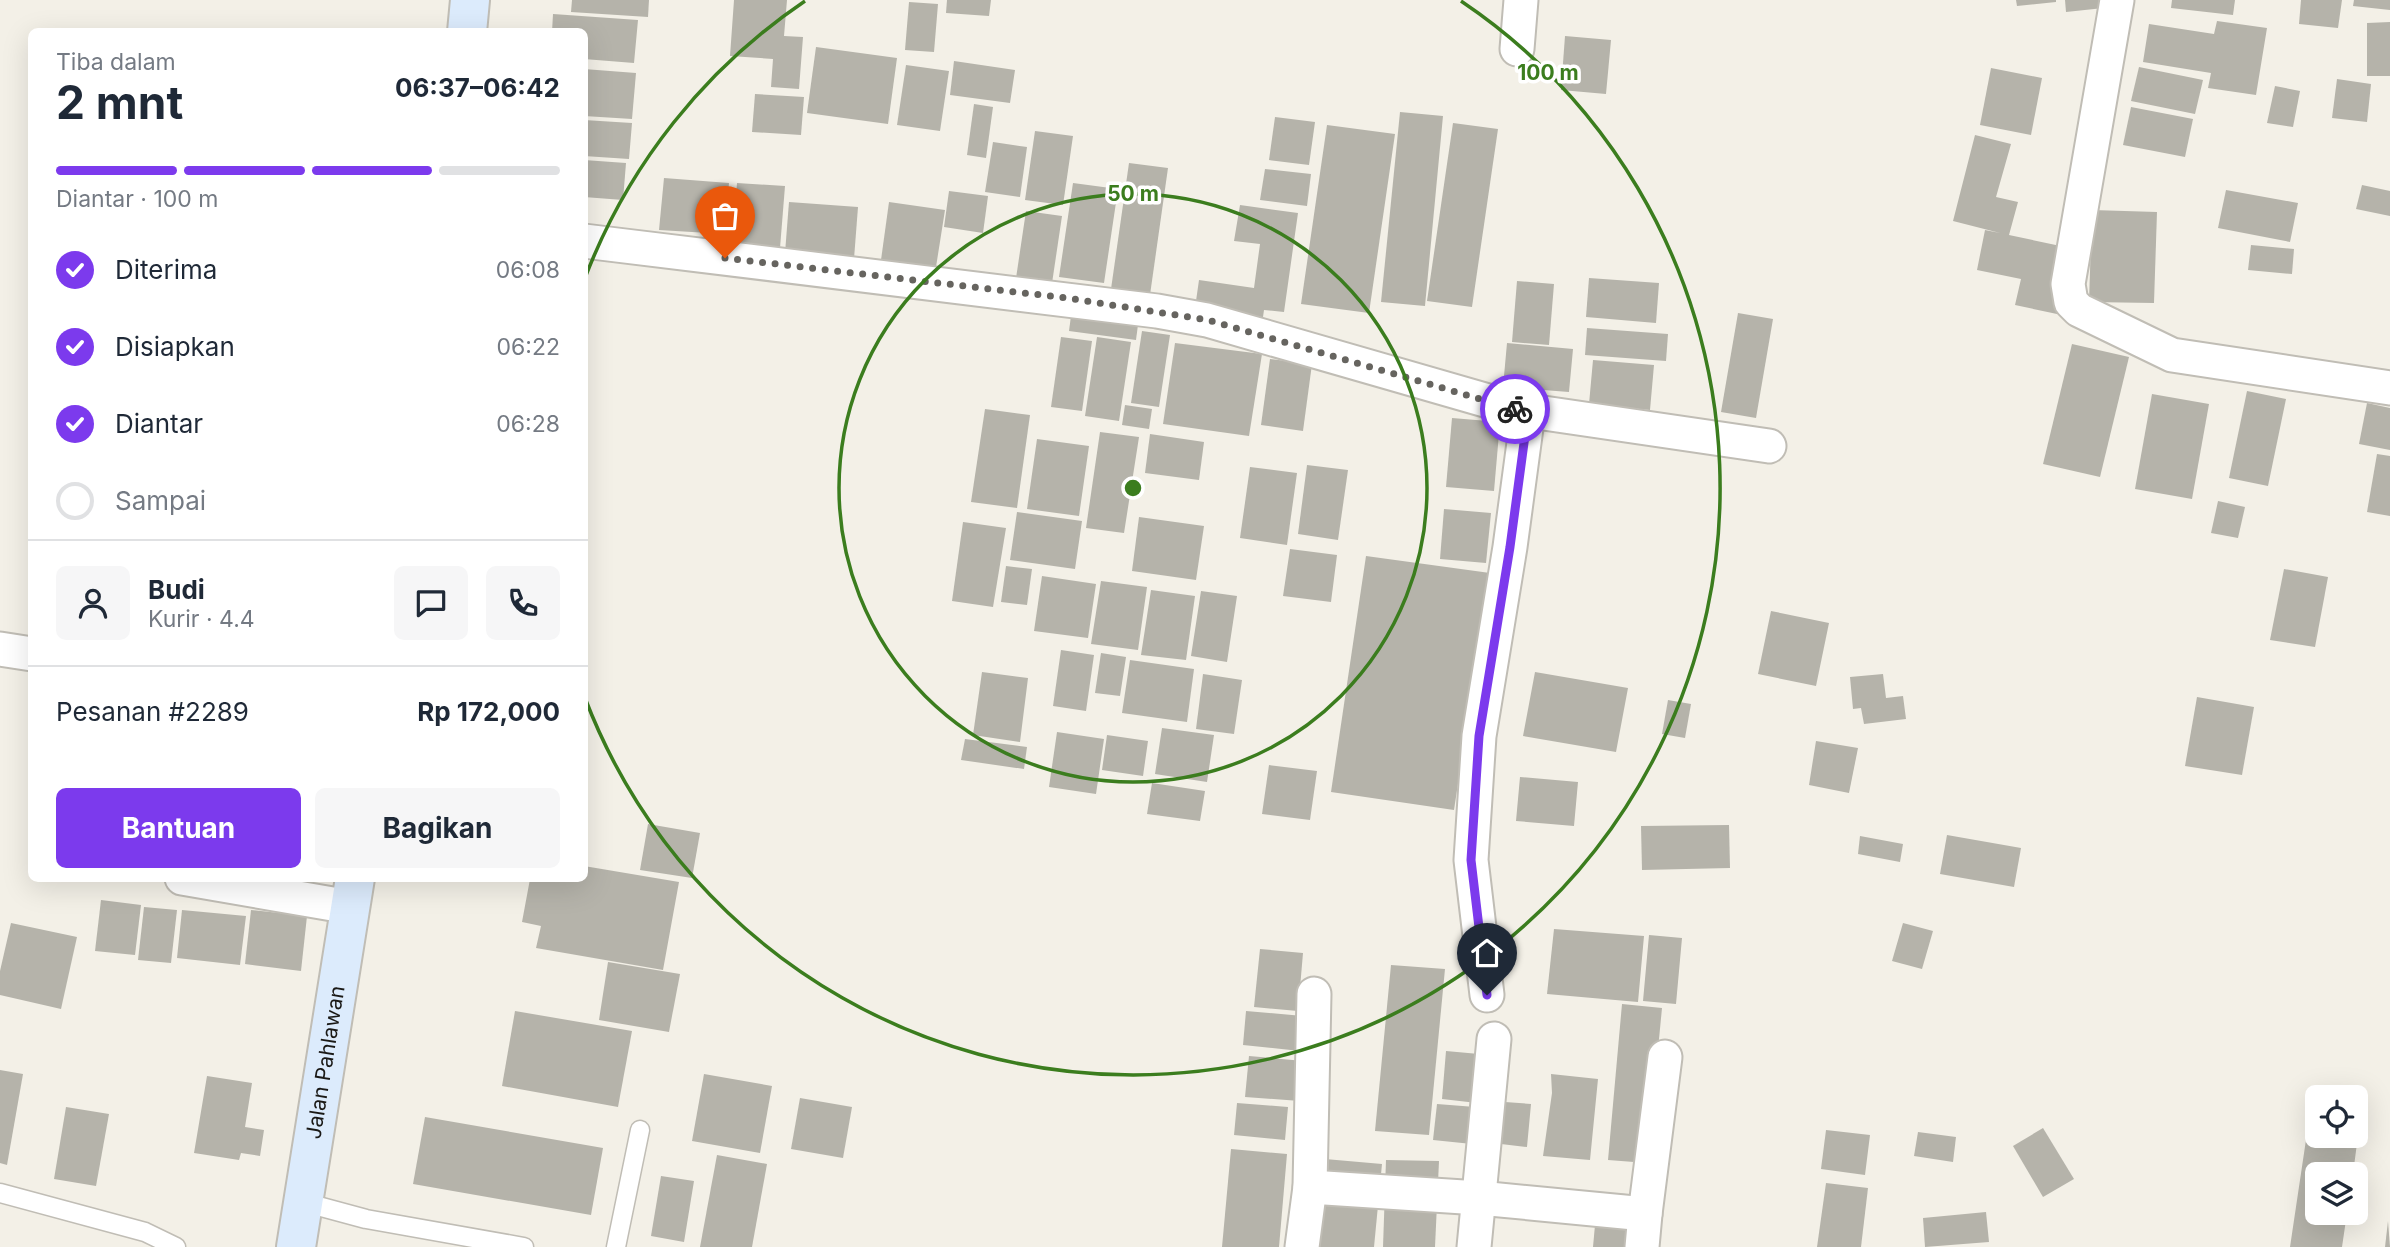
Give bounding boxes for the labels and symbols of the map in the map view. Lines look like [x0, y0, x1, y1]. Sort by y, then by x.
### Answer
text: 100 m [1517, 60, 1579, 85]
text: 50 m [1107, 181, 1159, 206]
pin [695, 186, 755, 258]
courier [1480, 374, 1550, 444]
centre of rings [1121, 476, 1145, 500]
pin [1457, 923, 1517, 995]
street label: Jalan Pahlawan [300, 984, 350, 1141]

